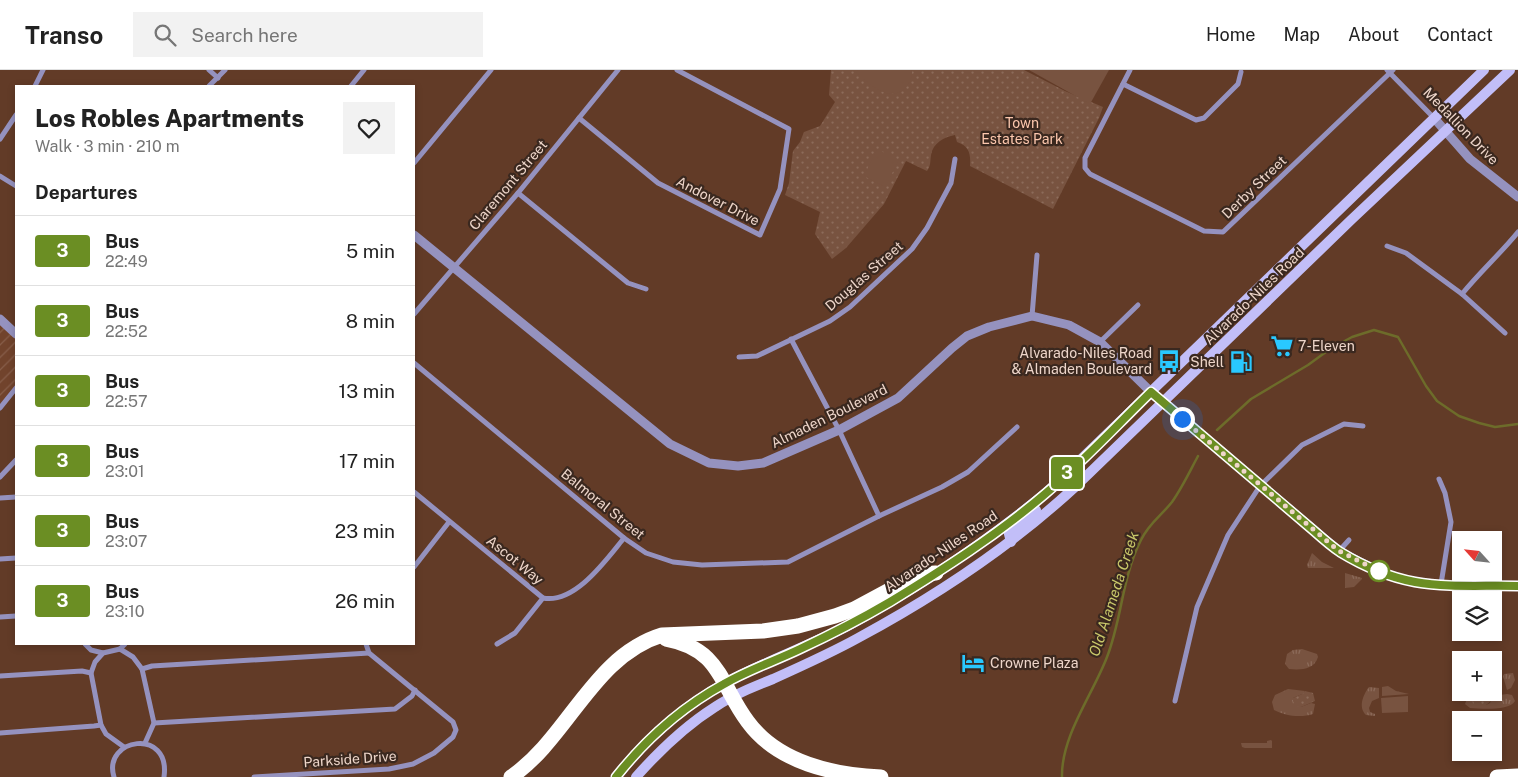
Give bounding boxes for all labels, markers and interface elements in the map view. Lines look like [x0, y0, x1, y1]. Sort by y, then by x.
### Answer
search box [133, 12, 483, 57]
text: Transo [25, 21, 103, 49]
icon: search [151, 21, 179, 49]
text: Search here [191, 24, 298, 46]
text: Home [1206, 24, 1256, 45]
text: Map [1284, 24, 1320, 45]
text: About [1348, 24, 1399, 45]
text: Contact [1427, 24, 1493, 45]
street label: Medallion Drive [1420, 84, 1502, 168]
button: heart [343, 102, 395, 154]
text: Los Robles Apartments [35, 104, 304, 132]
park label: Town Estates Park [981, 115, 1063, 147]
text: Walk · 3 min · 210 m [35, 137, 180, 156]
street label: Claremont Street [466, 137, 550, 233]
street label: Derby Street [1219, 152, 1289, 222]
street label: Andover Drive [674, 173, 762, 229]
text: Departures [35, 181, 138, 203]
text: Bus [105, 230, 139, 252]
street label: Douglas Street [822, 238, 906, 314]
text: 3 [57, 240, 68, 261]
text: 5 min [346, 240, 395, 262]
street label: Alvarado-Niles Road [1201, 244, 1307, 348]
text: 22:49 [105, 252, 148, 271]
text: Bus [105, 300, 139, 322]
text: 3 [57, 310, 68, 331]
text: 8 min [346, 310, 395, 332]
text: 22:52 [105, 322, 147, 341]
supermarket icon: 7-Eleven [1269, 333, 1295, 359]
place label: 7-Eleven [1298, 338, 1355, 354]
place label: Alvarado-Niles Road & Almaden Boulevard [1011, 345, 1152, 377]
bus stop icon: Alvarado-Niles Road & Almaden Boulevard [1156, 348, 1182, 374]
fuel station icon: Shell [1228, 349, 1254, 375]
place label: Shell [1190, 354, 1224, 370]
text: Bus [105, 370, 139, 392]
text: 3 [57, 380, 68, 401]
text: 13 min [338, 380, 395, 402]
street label: Almaden Boulevard [768, 381, 890, 451]
text: 22:57 [105, 392, 148, 411]
your location [1170, 407, 1195, 432]
text: Bus [105, 440, 139, 462]
text: 3 [57, 450, 68, 471]
text: 17 min [339, 450, 395, 472]
line badge: 3 [1051, 457, 1083, 489]
text: 23:01 [105, 462, 145, 481]
text: 3 [1061, 462, 1073, 483]
street label: Balmoral Street [558, 465, 648, 543]
street label: Alvarado-Niles Road [882, 507, 1000, 595]
text: Bus [105, 510, 139, 532]
text: 3 [57, 520, 68, 541]
text: 23 min [335, 520, 395, 542]
water label: Old Alameda Creek [1085, 528, 1142, 658]
north arrow [1452, 531, 1502, 581]
map controls [1452, 531, 1502, 761]
text: 23:07 [105, 532, 147, 551]
street label: Ascot Way [483, 532, 547, 588]
unlabelled marker [1368, 560, 1390, 582]
text: Bus [105, 580, 139, 602]
text: 3 [57, 590, 68, 611]
text: 26 min [335, 590, 395, 612]
button: layers [1452, 591, 1502, 641]
text: 23:10 [105, 602, 145, 621]
hotel icon: Crowne Plaza [960, 650, 986, 676]
button: + [1452, 651, 1502, 701]
place label: Crowne Plaza [990, 655, 1078, 671]
button: − [1452, 711, 1502, 761]
street label: Parkside Drive [303, 748, 397, 770]

